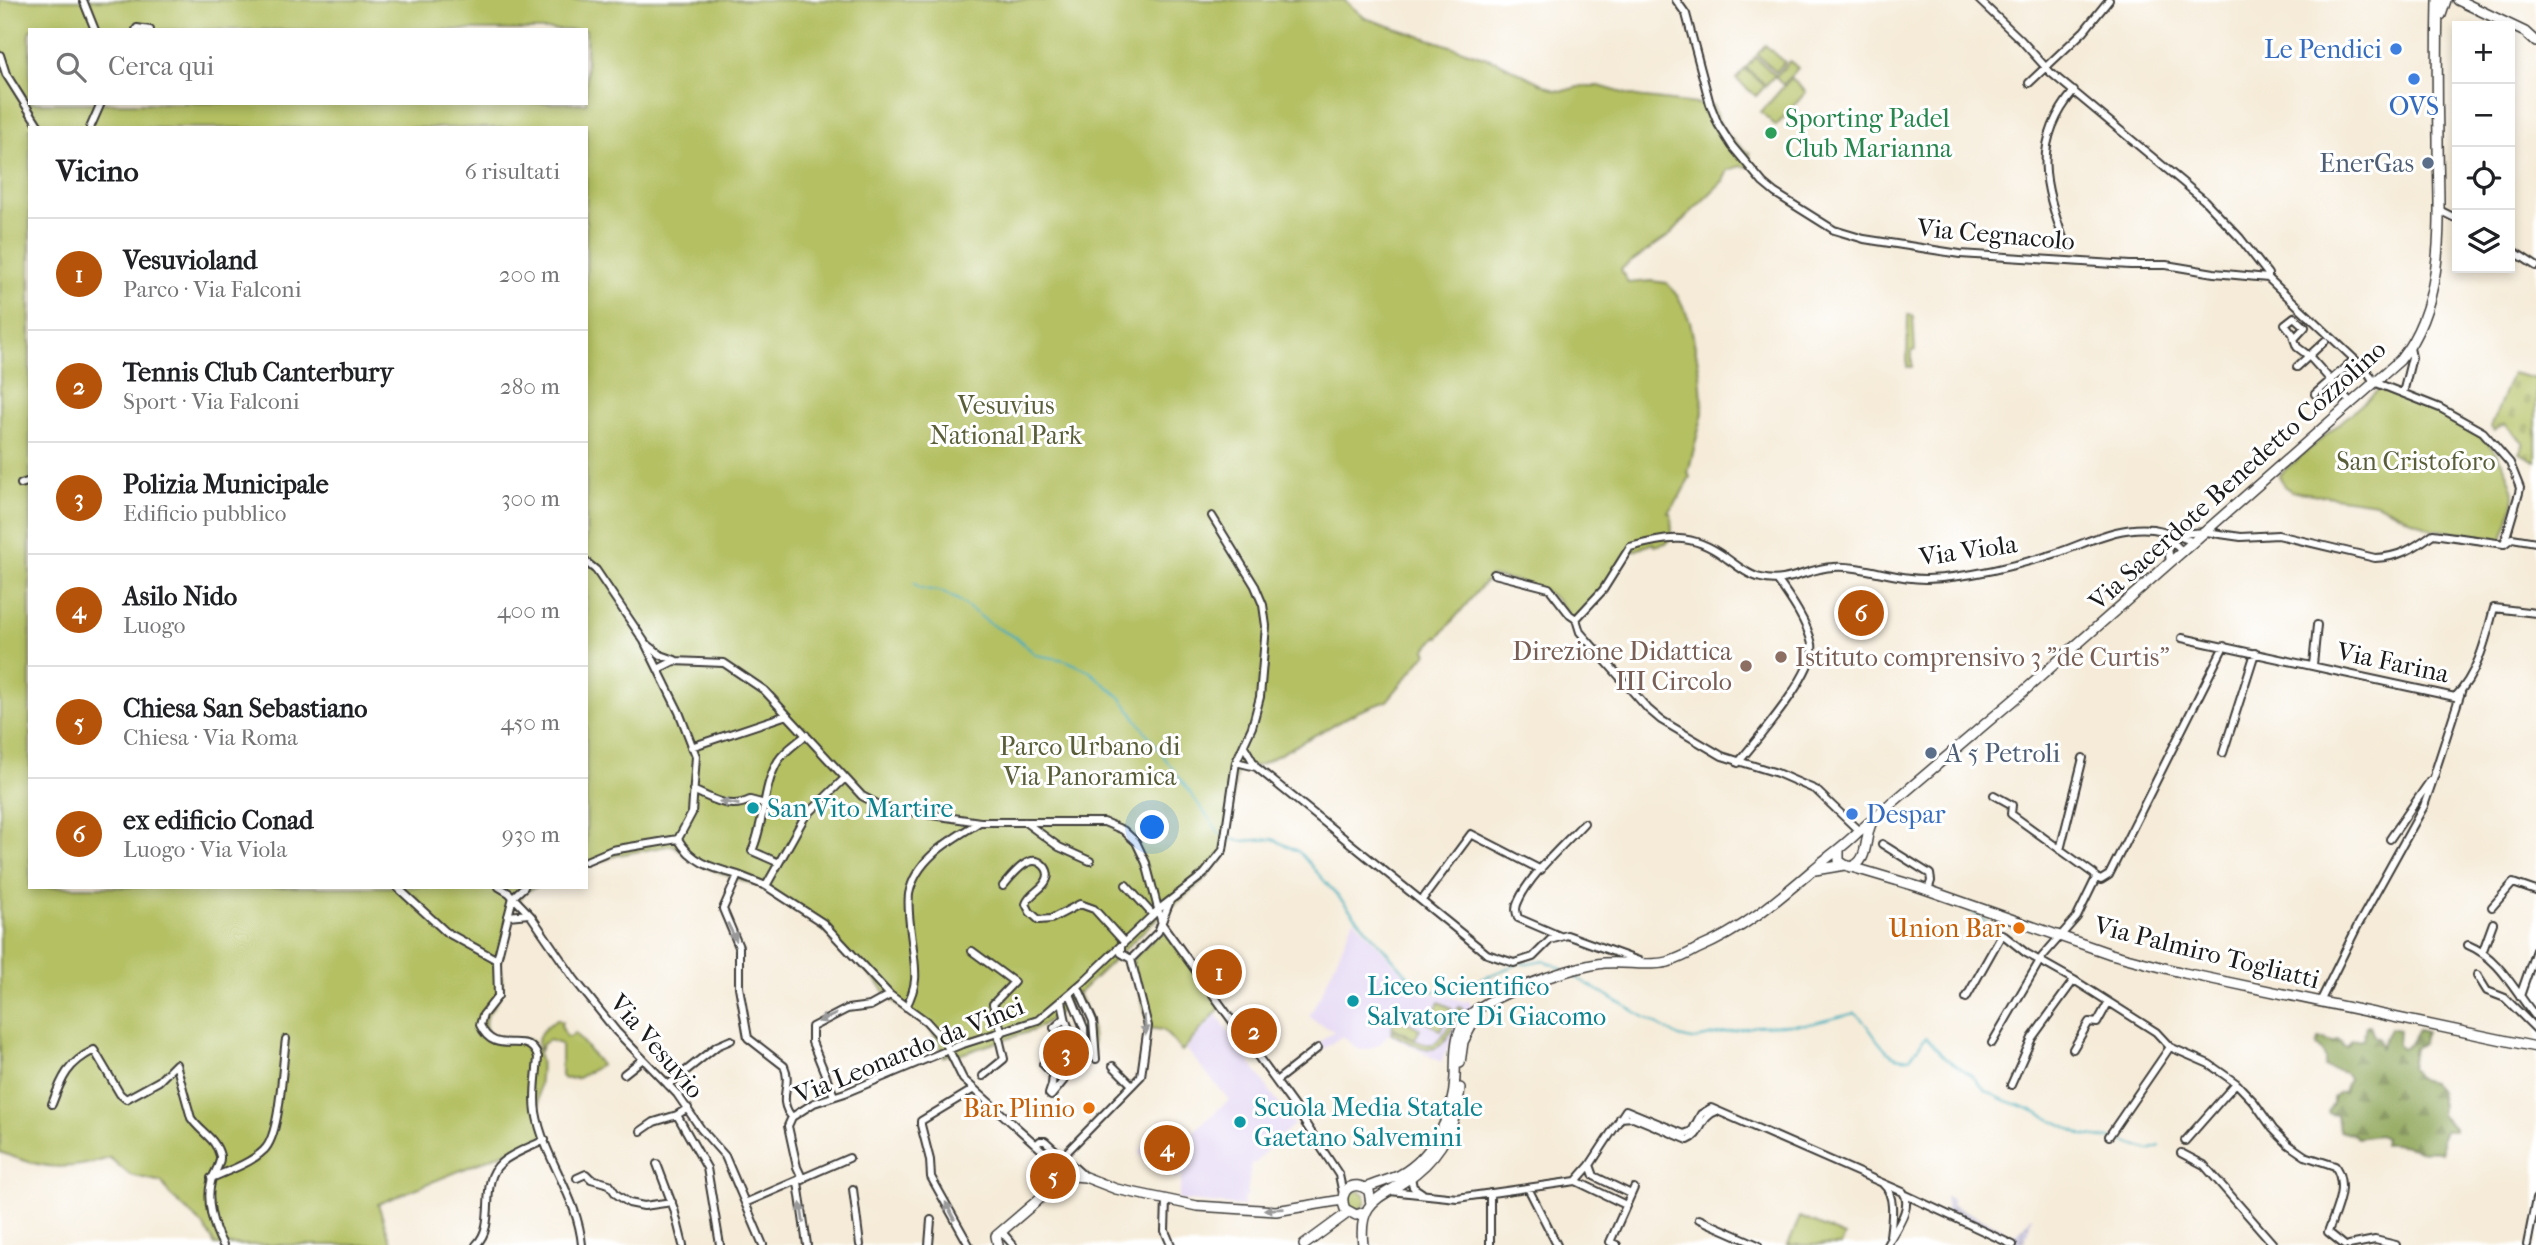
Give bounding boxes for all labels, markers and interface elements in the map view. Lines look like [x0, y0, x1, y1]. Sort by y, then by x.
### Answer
map controls [2452, 21, 2515, 273]
button: + [2452, 21, 2515, 84]
search box [28, 28, 588, 105]
place label: Le Pendici [2264, 34, 2382, 65]
marker: Le Pendici [2388, 41, 2404, 57]
icon: search [52, 48, 90, 86]
text: Cerca qui [108, 51, 214, 82]
marker: OVS [2406, 71, 2422, 87]
button: − [2452, 84, 2515, 147]
place label: OVS [2389, 91, 2439, 122]
place label: Sporting Padel Club Marianna [1785, 103, 1953, 164]
marker: Sporting Padel Club Marianna [1763, 125, 1779, 141]
button: locate [2452, 147, 2515, 210]
place label: EnerGas [2319, 148, 2414, 179]
text: Vicino [56, 154, 139, 189]
marker: EnerGas [2420, 155, 2436, 171]
text: 6 risultati [464, 158, 560, 185]
button: layers [2452, 210, 2515, 273]
street label: Via Cegnacolo [1915, 212, 2076, 257]
text: Vesuvioland [123, 245, 257, 276]
text: 1 [75, 261, 83, 288]
text: 200 m [499, 261, 560, 288]
text: Parco · Via Falconi [123, 276, 301, 303]
street label: Via Sacerdote Benedetto Cozzolino [2082, 334, 2392, 618]
text: Tennis Club Canterbury [123, 357, 393, 388]
text: 2 [73, 373, 85, 400]
text: 280 m [500, 373, 560, 400]
text: Sport · Via Falconi [123, 388, 300, 415]
park label: Vesuvius National Park [930, 390, 1083, 451]
park label: San Cristoforo [2336, 446, 2496, 477]
text: Polizia Municipale [123, 469, 329, 500]
text: 3 [74, 485, 84, 512]
text: 300 m [501, 485, 560, 512]
text: Edificio pubblico [123, 500, 286, 527]
street label: Via Viola [1916, 528, 2020, 573]
text: Asilo Nido [123, 581, 237, 612]
pin: 6 [1838, 587, 1884, 639]
text: 4 [72, 597, 86, 624]
text: 400 m [497, 597, 560, 624]
text: Luogo [123, 612, 185, 639]
street label: Via Farina [2333, 635, 2453, 690]
place label: Direzione Didattica III Circolo [1512, 636, 1733, 697]
place label: Istituto comprensivo 3 "de Curtis" [1795, 642, 2170, 673]
marker: Istituto comprensivo 3 "de Curtis" [1773, 649, 1789, 665]
marker: Direzione Didattica III Circolo [1738, 658, 1754, 674]
text: Chiesa San Sebastiano [123, 693, 367, 724]
text: 5 [74, 709, 84, 736]
text: 450 m [500, 709, 560, 736]
text: Chiesa · Via Roma [123, 724, 298, 751]
park label: Parco Urbano di Via Panoramica [999, 731, 1181, 792]
place label: A 5 Petroli [1944, 738, 2061, 769]
marker: A 5 Petroli [1923, 745, 1939, 761]
place label: San Vito Martire [767, 793, 953, 824]
one-way arrow [717, 797, 739, 808]
place label: Despar [1866, 799, 1946, 830]
marker: San Vito Martire [745, 800, 761, 816]
text: ex edificio Conad [123, 805, 313, 836]
marker: Despar [1844, 806, 1860, 822]
your location [1135, 810, 1169, 844]
text: 6 [73, 821, 85, 848]
text: 930 m [502, 821, 560, 848]
text: Luogo · Via Viola [123, 836, 287, 863]
street label: Via Palmiro Togliatti [2090, 909, 2323, 996]
place label: Union Bar [1889, 913, 2005, 944]
marker: Union Bar [2011, 920, 2027, 936]
one-way arrow [726, 922, 738, 942]
pin: 1 [1196, 946, 1242, 998]
place label: Liceo Scientifico Salvatore Di Giacomo [1367, 971, 1606, 1032]
street label: Via Vesuvio [602, 987, 710, 1105]
street label: Via Leonardo da Vinci [789, 990, 1029, 1111]
marker: Liceo Scientifico Salvatore Di Giacomo [1345, 993, 1361, 1009]
pin: 2 [1231, 1005, 1277, 1057]
one-way arrow [817, 1013, 838, 1024]
one-way arrow [1140, 1014, 1151, 1036]
pin: 3 [1043, 1027, 1089, 1079]
place label: Scuola Media Statale Gaetano Salvemini [1254, 1092, 1483, 1153]
place label: Bar Plinio [963, 1093, 1075, 1124]
marker: Bar Plinio [1081, 1100, 1097, 1116]
marker: Scuola Media Statale Gaetano Salvemini [1232, 1114, 1248, 1130]
pin: 4 [1144, 1122, 1190, 1174]
pin: 5 [1030, 1150, 1076, 1202]
one-way arrow [945, 1201, 956, 1221]
one-way arrow [797, 1202, 808, 1224]
one-way arrow [1263, 1204, 1285, 1215]

